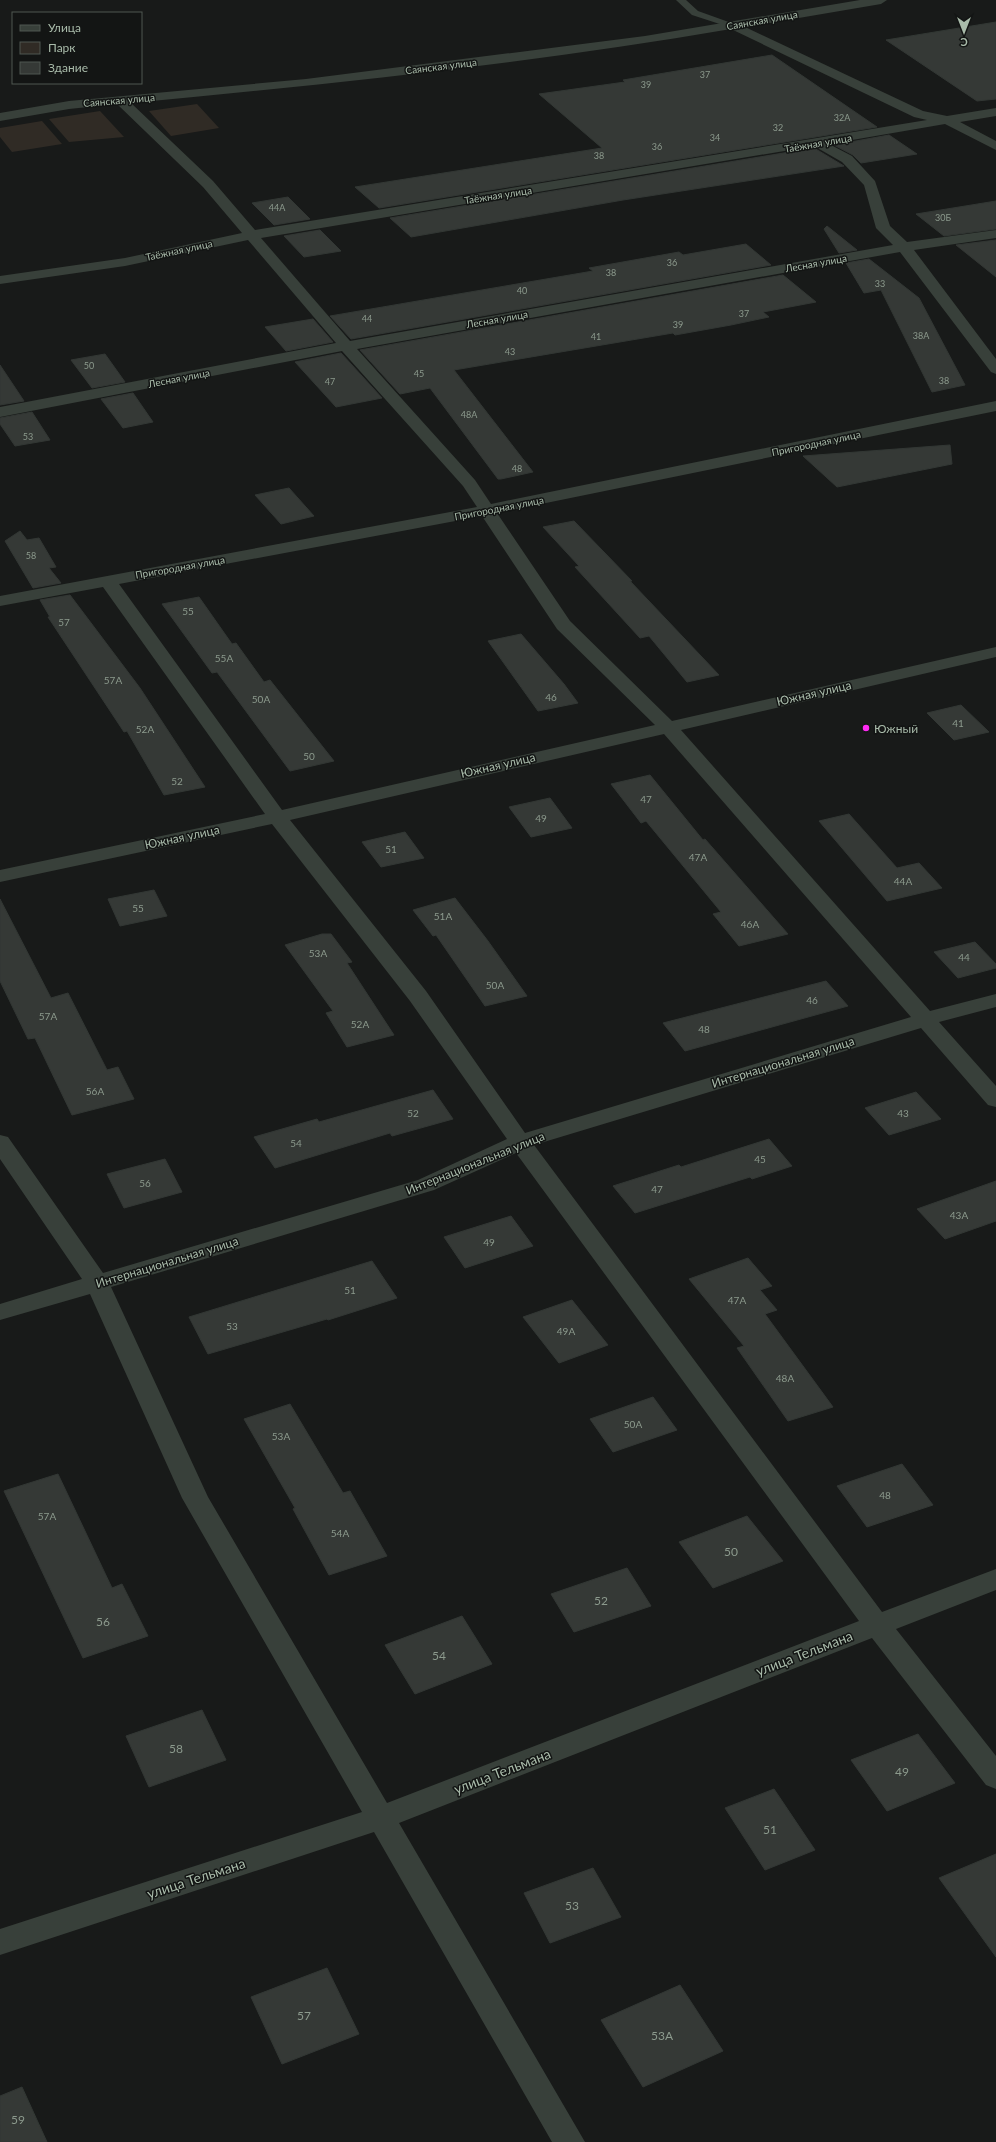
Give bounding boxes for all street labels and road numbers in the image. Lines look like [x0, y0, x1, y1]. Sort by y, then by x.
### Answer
street label: Саянская улица [726, 8, 798, 32]
street label: Саянская улица [405, 56, 477, 76]
street label: Саянская улица [83, 91, 155, 109]
street label: Таёжная улица [783, 131, 853, 155]
street label: Таёжная улица [463, 184, 533, 206]
street label: Таёжная улица [144, 237, 214, 263]
street label: Лесная улица [783, 252, 848, 275]
street label: Лесная улица [464, 308, 529, 331]
street label: Лесная улица [146, 366, 211, 390]
street label: Пригородная улица [770, 428, 862, 458]
street label: Пригородная улица [453, 493, 545, 523]
street label: Пригородная улица [134, 553, 226, 581]
street label: Южная улица [775, 677, 853, 709]
street label: Южная улица [459, 749, 537, 781]
street label: Южная улица [143, 822, 221, 852]
street label: Интернациональная улица [710, 1033, 856, 1091]
street label: Интернациональная улица [403, 1128, 547, 1198]
street label: Интернациональная улица [94, 1233, 240, 1291]
street label: улица Тельмана [753, 1627, 855, 1679]
street label: улица Тельмана [451, 1745, 553, 1797]
street label: улица Тельмана [145, 1854, 247, 1902]

